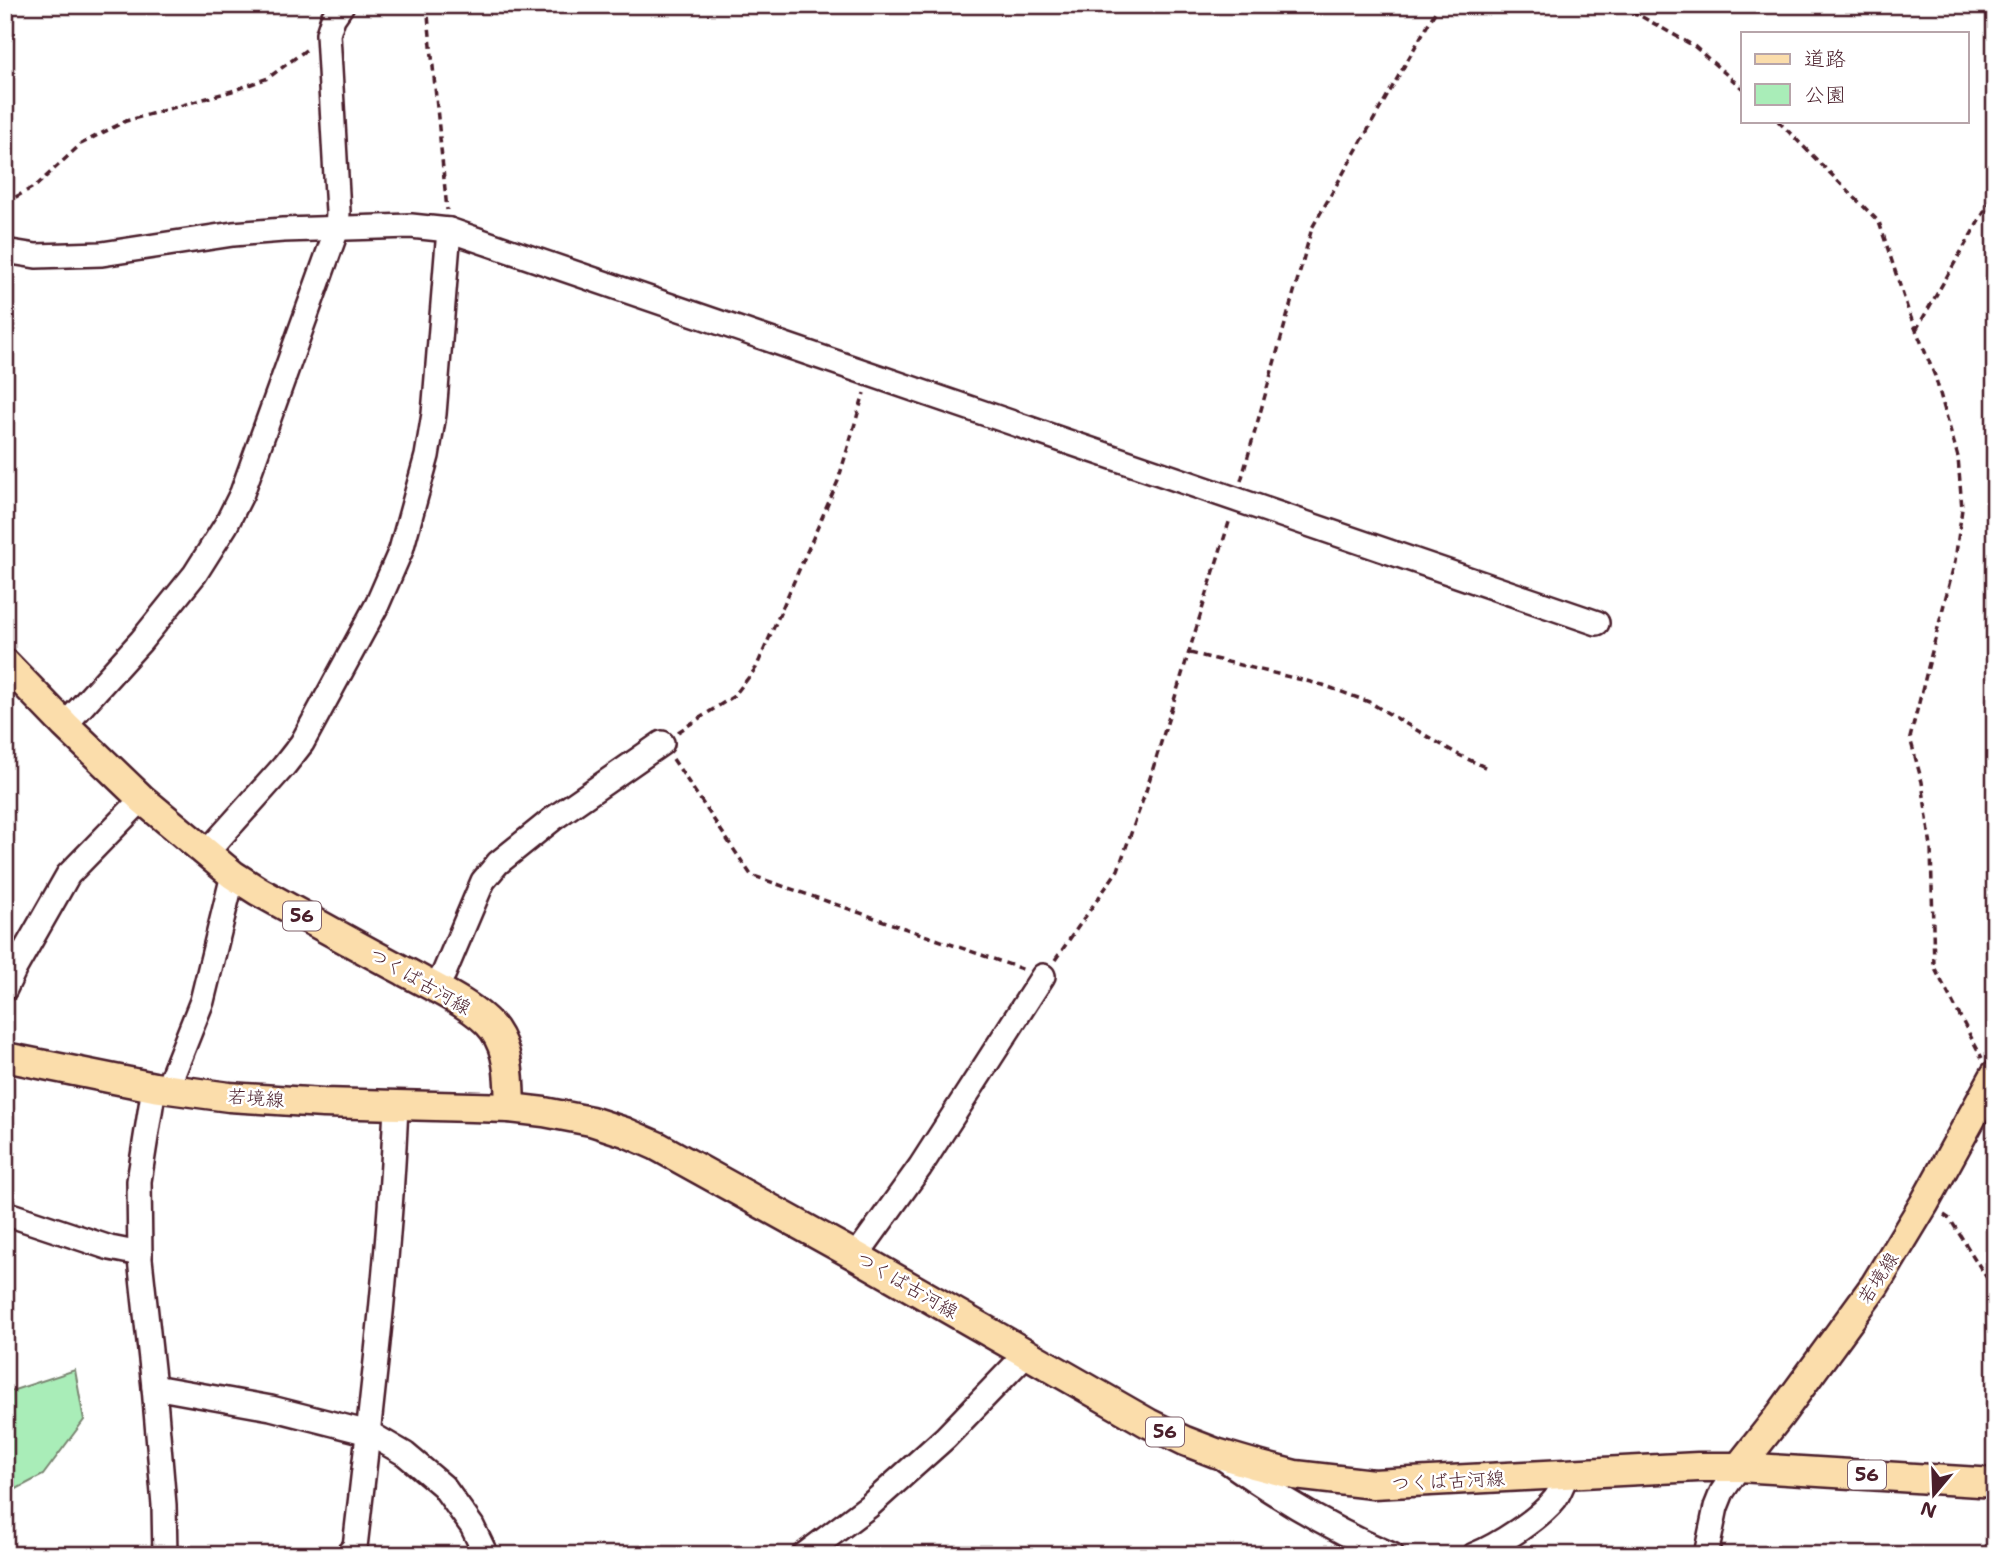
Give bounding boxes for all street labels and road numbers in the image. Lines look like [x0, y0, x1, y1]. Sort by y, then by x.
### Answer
road number: 56 [283, 902, 321, 931]
street label: つくば古河線 [364, 942, 476, 1020]
street label: 若境線 [227, 1084, 285, 1112]
street label: つくば古河線 [851, 1246, 963, 1324]
street label: 若境線 [1852, 1247, 1904, 1309]
road number: 56 [1146, 1418, 1184, 1447]
road number: 56 [1848, 1460, 1886, 1490]
street label: つくば古河線 [1390, 1466, 1506, 1496]

